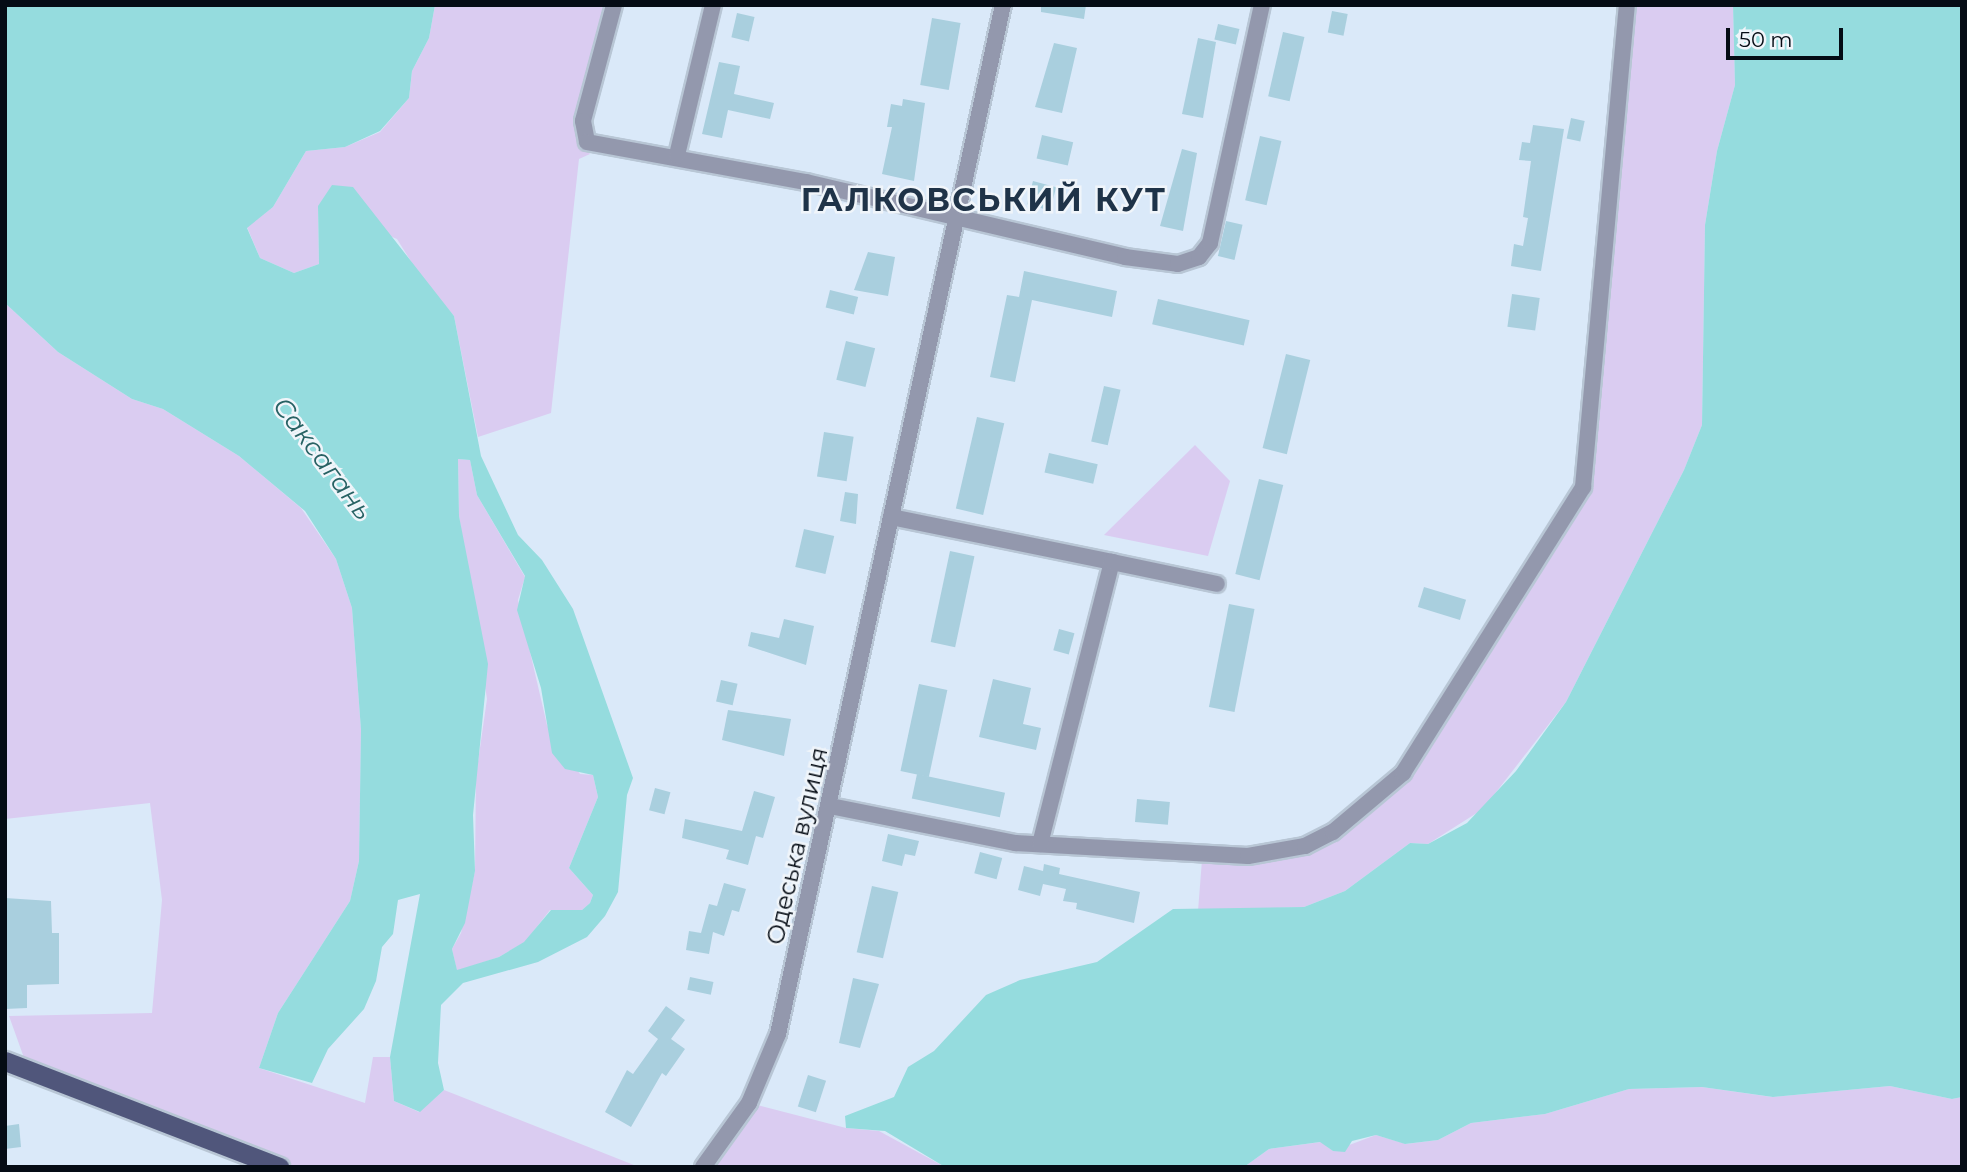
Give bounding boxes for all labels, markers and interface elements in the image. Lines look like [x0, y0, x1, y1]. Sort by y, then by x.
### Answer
scale bar [1729, 14, 1846, 58]
text: 50 m [1739, 27, 1793, 52]
district label: ГАЛКОВСЬКИЙ КУТ [803, 181, 1165, 219]
water label: Саксагань [266, 392, 378, 526]
street label: Одеська вулиця [760, 745, 834, 947]

